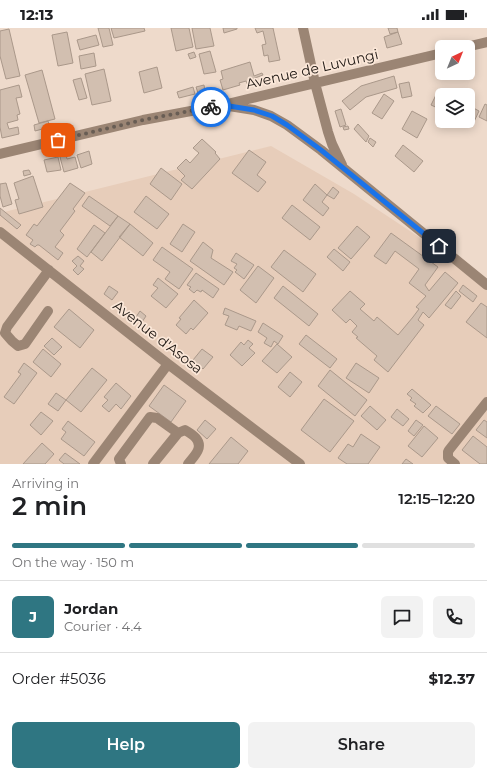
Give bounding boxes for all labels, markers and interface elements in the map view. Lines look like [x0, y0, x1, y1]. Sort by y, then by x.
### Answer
text: 12:13 [20, 5, 53, 24]
north arrow [435, 40, 475, 80]
map controls [435, 40, 475, 128]
street label: Avenue de Luvungi [244, 45, 380, 93]
courier [191, 87, 231, 127]
button: layers [435, 88, 475, 128]
icon: bike [200, 96, 222, 118]
pin [41, 123, 75, 157]
icon: bag [47, 129, 69, 151]
pin [422, 229, 456, 263]
icon: home [428, 235, 450, 257]
street label: Avenue d'Asosa [110, 296, 206, 378]
text: Arriving in [12, 475, 79, 491]
text: 12:15–12:20 [398, 489, 475, 508]
text: 2 min [12, 490, 87, 522]
text: On the way · 150 m [12, 554, 134, 570]
button: chat [381, 596, 423, 638]
button: phone [433, 596, 475, 638]
text: Jordan [64, 599, 118, 618]
text: J [29, 607, 37, 626]
text: Courier · 4.4 [64, 618, 142, 634]
text: Order #5036 [12, 669, 106, 688]
text: $12.37 [429, 669, 475, 688]
button: Help [12, 722, 240, 768]
button: Share [248, 722, 475, 768]

